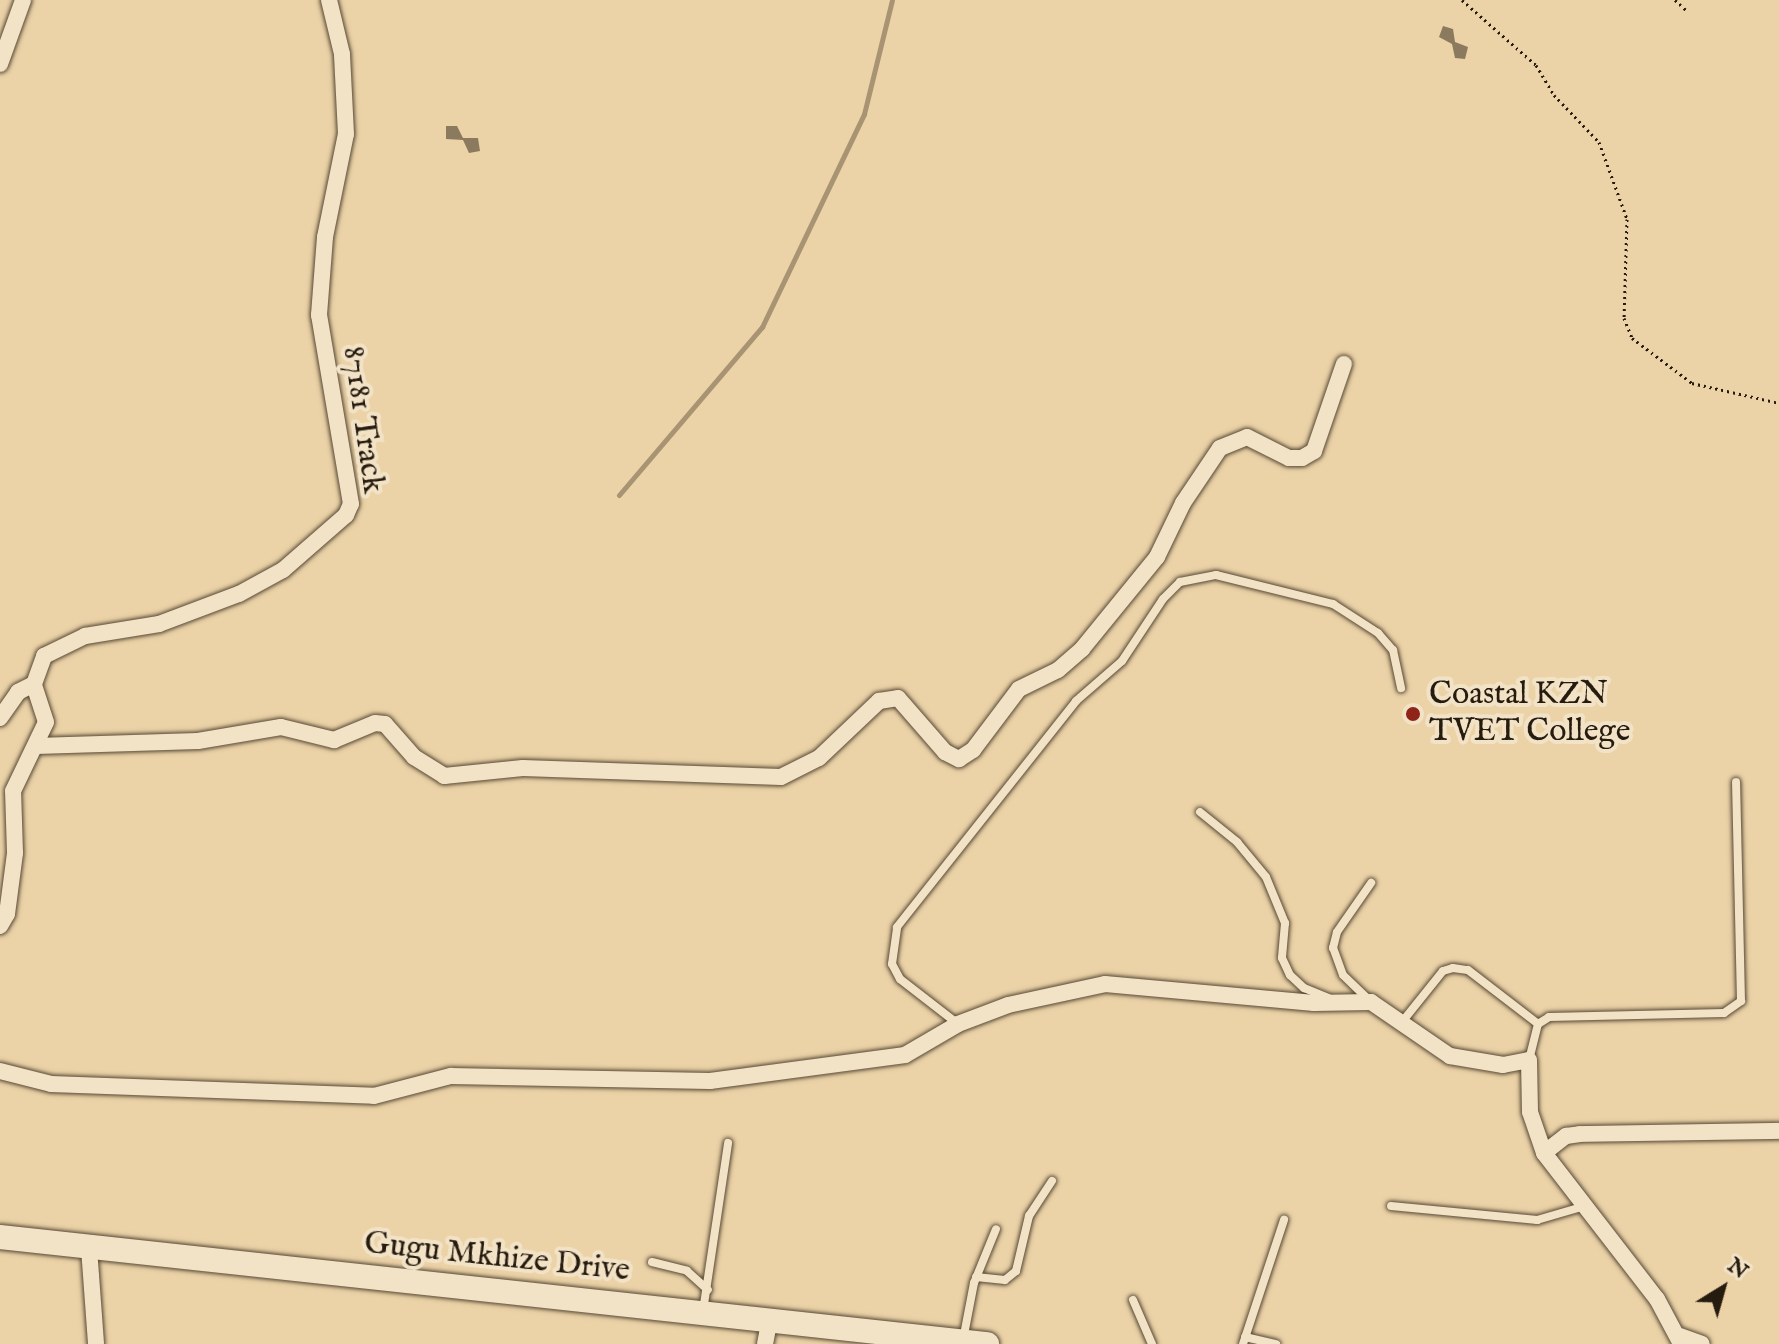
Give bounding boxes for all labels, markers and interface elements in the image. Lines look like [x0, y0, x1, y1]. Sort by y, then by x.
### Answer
street label: 87181 Track [333, 344, 391, 496]
place label: Coastal KZN TVET College [1429, 677, 1630, 752]
marker: Coastal KZN TVET College [1404, 705, 1422, 723]
street label: Gugu Mkhize Drive [362, 1225, 632, 1291]
north arrow [1683, 1248, 1763, 1328]
text: N [1721, 1252, 1753, 1286]

